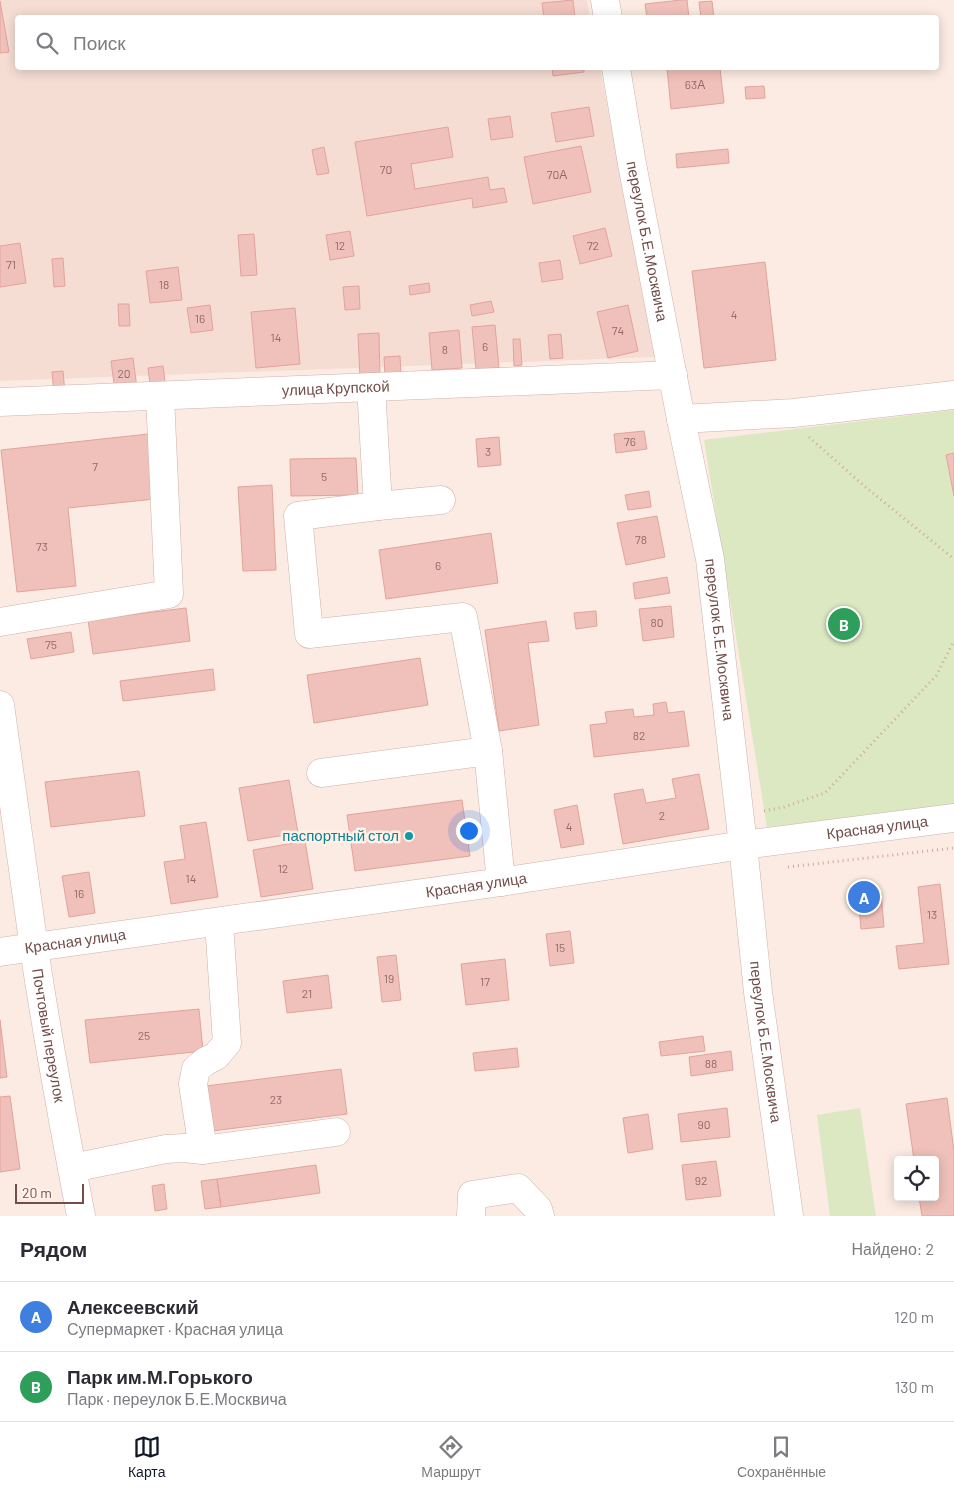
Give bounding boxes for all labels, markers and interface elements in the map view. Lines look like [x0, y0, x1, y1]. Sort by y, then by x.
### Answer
search box [15, 15, 939, 70]
icon: search [33, 29, 61, 57]
text: Поиск [73, 31, 126, 54]
house number: 63А [685, 77, 705, 91]
street label: переулок Б.Е.Москвича [624, 159, 672, 323]
house number: 70 [380, 162, 392, 176]
house number: 70А [547, 167, 567, 181]
house number: 12 [335, 238, 345, 252]
house number: 72 [587, 238, 599, 252]
house number: 71 [6, 257, 16, 271]
house number: 18 [159, 277, 169, 291]
house number: 4 [731, 307, 737, 321]
house number: 16 [195, 311, 205, 325]
house number: 74 [612, 323, 624, 337]
house number: 14 [271, 330, 281, 344]
house number: 6 [482, 339, 488, 353]
house number: 8 [442, 342, 448, 356]
house number: 20 [117, 366, 131, 380]
street label: улица Крупской [281, 376, 390, 399]
house number: 76 [624, 434, 636, 448]
house number: 3 [485, 444, 491, 458]
house number: 7 [92, 459, 98, 473]
house number: 5 [321, 469, 327, 483]
house number: 78 [635, 532, 647, 546]
house number: 73 [36, 539, 48, 553]
street label: переулок Б.Е.Москвича [702, 557, 739, 722]
house number: 6 [435, 558, 441, 572]
pin: B [828, 605, 860, 643]
house number: 80 [650, 615, 664, 629]
house number: 75 [45, 637, 57, 651]
house number: 82 [633, 728, 645, 742]
house number: 2 [659, 808, 665, 822]
street label: Красная улица [825, 811, 929, 842]
your location [456, 818, 482, 844]
house number: 4 [566, 819, 572, 833]
place label: паспортный стол [282, 826, 399, 844]
marker: паспортный стол [403, 830, 415, 842]
house number: 12 [278, 861, 288, 875]
street label: Красная улица [424, 868, 529, 900]
house number: 14 [186, 871, 196, 885]
pin: A [848, 878, 880, 916]
house number: 16 [74, 886, 84, 900]
house number: 13 [927, 907, 937, 921]
street label: Красная улица [23, 924, 128, 956]
house number: 15 [555, 940, 565, 954]
street label: переулок Б.Е.Москвича [747, 960, 786, 1124]
street label: Почтовый переулок [29, 967, 70, 1104]
house number: 19 [384, 971, 394, 985]
house number: 17 [480, 974, 490, 988]
house number: 21 [302, 986, 312, 1000]
house number: 25 [138, 1028, 150, 1042]
house number: 88 [705, 1056, 717, 1070]
house number: 23 [270, 1092, 282, 1106]
house number: 90 [697, 1117, 711, 1131]
map controls [894, 1156, 939, 1201]
button: locate [894, 1156, 939, 1201]
house number: 92 [695, 1173, 707, 1187]
scale bar [15, 1181, 84, 1204]
text: 20 m [22, 1184, 52, 1201]
text: Рядом [20, 1236, 87, 1261]
text: Найдено: 2 [851, 1239, 934, 1258]
text: Алексеевский [67, 1295, 199, 1318]
text: A [31, 1307, 41, 1326]
text: 120 m [894, 1307, 934, 1326]
text: Супермаркет · Красная улица [67, 1319, 283, 1338]
text: Парк им.М.Горького [67, 1365, 253, 1388]
text: B [31, 1377, 41, 1396]
text: 130 m [895, 1377, 934, 1396]
text: Парк · переулок Б.Е.Москвича [67, 1389, 287, 1408]
tab: Карта [128, 1433, 165, 1480]
tab: Маршрут [421, 1433, 481, 1480]
tab: Сохранённые [737, 1433, 826, 1480]

